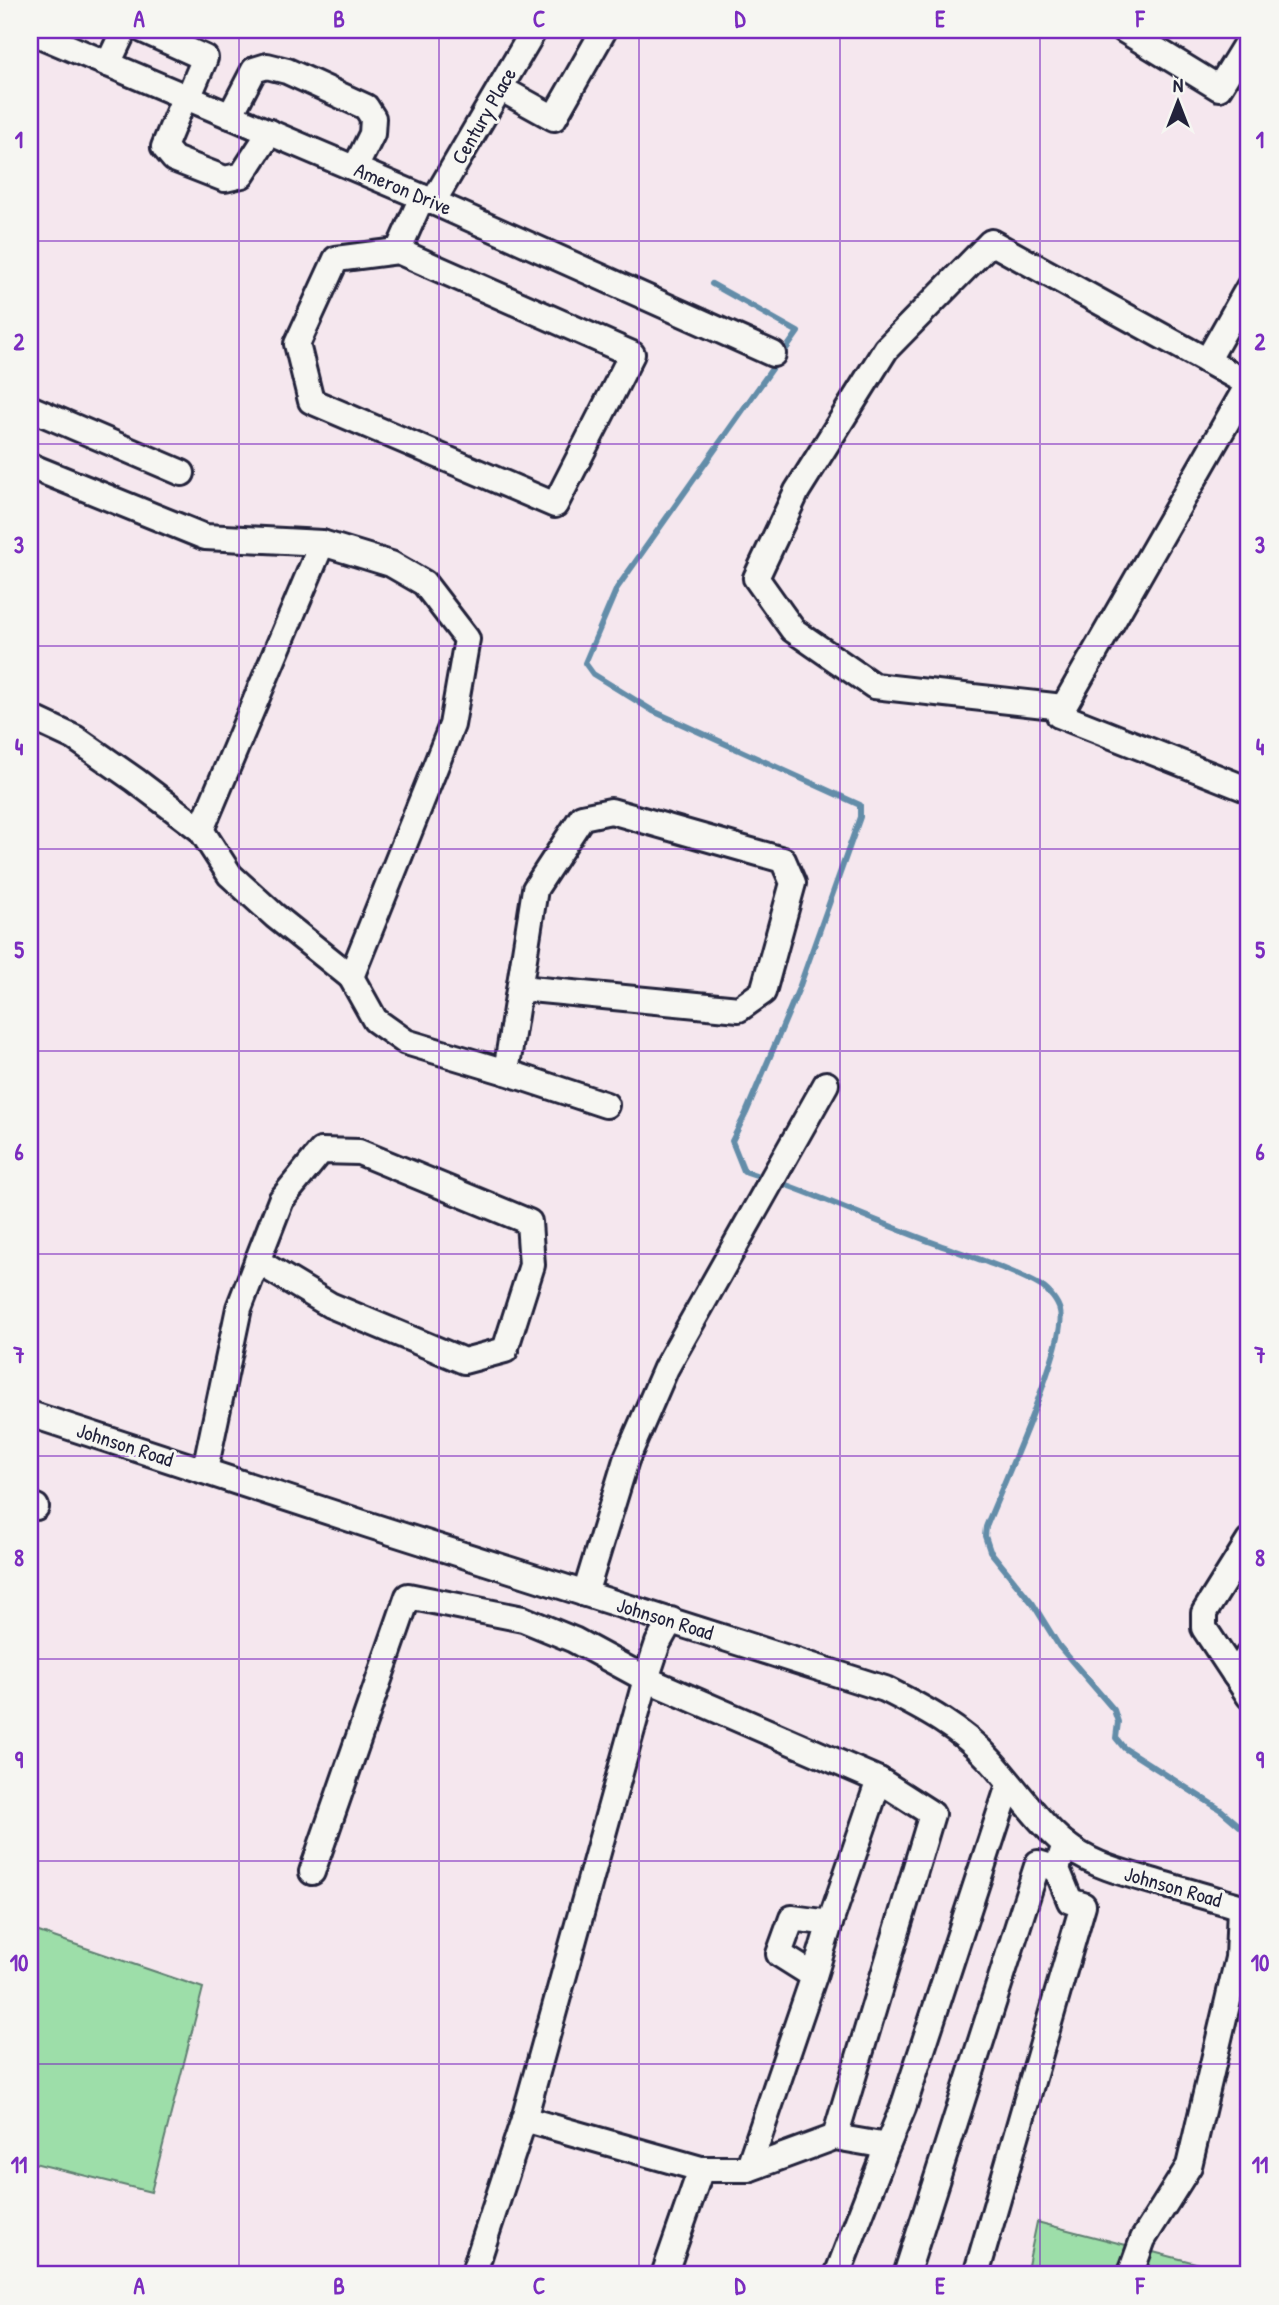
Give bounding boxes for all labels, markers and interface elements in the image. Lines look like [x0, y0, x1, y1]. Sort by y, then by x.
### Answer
text: A [133, 3, 145, 34]
text: B [333, 3, 345, 34]
text: C [533, 3, 545, 34]
text: D [735, 3, 747, 34]
text: E [935, 3, 946, 34]
text: F [1135, 3, 1146, 34]
street label: Century Place [444, 62, 523, 169]
north arrow [1142, 66, 1212, 136]
text: N [1173, 72, 1183, 98]
text: 1 [15, 124, 23, 155]
text: 1 [1256, 124, 1264, 155]
street label: Ameron Drive [350, 155, 456, 222]
text: 2 [14, 326, 25, 357]
text: 2 [1255, 326, 1266, 357]
text: 3 [14, 529, 24, 560]
text: 3 [1255, 529, 1265, 560]
text: 4 [15, 731, 24, 762]
text: 4 [1256, 731, 1265, 762]
text: 5 [14, 934, 24, 965]
text: 5 [1255, 934, 1265, 965]
text: 6 [14, 1136, 24, 1167]
text: 6 [1255, 1136, 1265, 1167]
text: 7 [12, 1339, 25, 1370]
text: 7 [1253, 1339, 1266, 1370]
street label: Johnson Road [73, 1415, 177, 1474]
text: 8 [14, 1542, 24, 1573]
text: 8 [1255, 1542, 1265, 1573]
street label: Johnson Road [613, 1590, 717, 1647]
text: 9 [15, 1744, 24, 1775]
text: 9 [1256, 1744, 1265, 1775]
street label: Johnson Road [1121, 1859, 1225, 1914]
text: 10 [10, 1947, 28, 1978]
text: 10 [1251, 1947, 1269, 1978]
text: 11 [11, 2149, 27, 2180]
text: 11 [1252, 2149, 1268, 2180]
text: A [133, 2270, 145, 2301]
text: B [333, 2270, 345, 2301]
text: C [533, 2270, 545, 2301]
text: D [735, 2270, 747, 2301]
text: E [935, 2270, 946, 2301]
text: F [1135, 2270, 1146, 2301]

